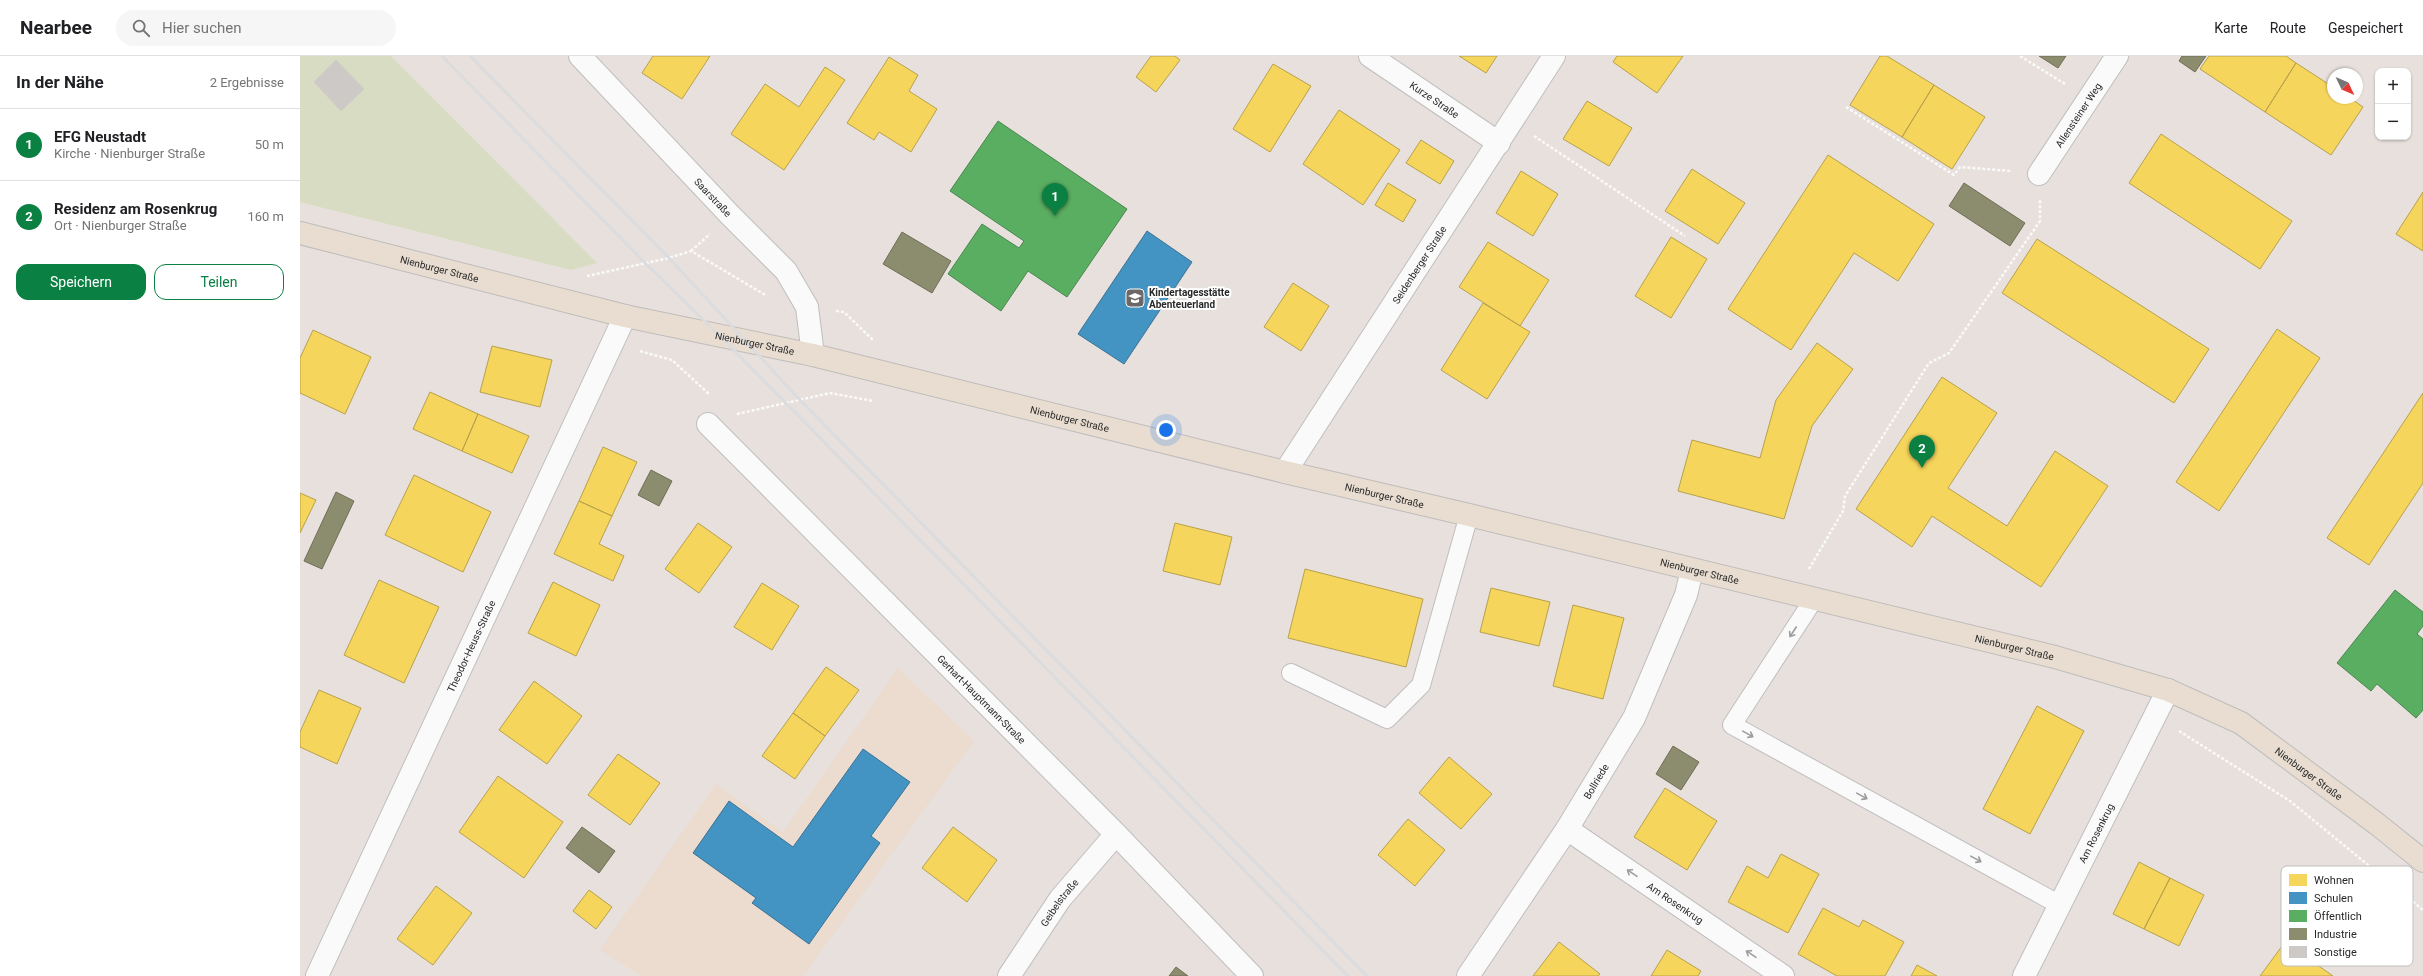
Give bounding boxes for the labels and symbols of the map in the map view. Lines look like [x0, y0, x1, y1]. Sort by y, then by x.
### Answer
north arrow [2327, 68, 2363, 104]
street label: Kurze Straße [1408, 79, 1461, 120]
street label: Allensteiner Weg [2053, 81, 2103, 149]
street label: Saarstraße [692, 176, 734, 219]
pin: 1 [1042, 183, 1068, 216]
street label: Seidenberger Straße [1390, 224, 1448, 306]
street label: Nienburger Straße [399, 253, 480, 284]
school or university icon: Kindertagesstätte Abenteuerland [1124, 287, 1146, 309]
place label: Kindertagesstätte Abenteuerland [1149, 287, 1230, 310]
street label: Nienburger Straße [714, 329, 795, 357]
street label: Nienburger Straße [1029, 404, 1110, 434]
your location [1156, 420, 1176, 440]
pin: 2 [1909, 435, 1935, 468]
street label: Nienburger Straße [1344, 481, 1425, 510]
street label: Nienburger Straße [1659, 556, 1740, 586]
street label: Theodor-Heuss-Straße [445, 598, 497, 694]
one-way arrow [1788, 626, 1796, 638]
street label: Nienburger Straße [1974, 632, 2055, 662]
street label: Gerhart-Hauptmann-Straße [935, 652, 1028, 746]
one-way arrow [1742, 730, 1754, 738]
street label: Nienburger Straße [2273, 745, 2345, 802]
street label: Bollriede [1581, 762, 1611, 801]
one-way arrow [1856, 793, 1868, 801]
street label: Am Rosenkrug [2076, 801, 2116, 865]
one-way arrow [1970, 855, 1982, 863]
legend [2281, 866, 2413, 966]
one-way arrow [1626, 869, 1637, 877]
text: Wohnen [2314, 874, 2354, 887]
street label: Geibelstraße [1038, 877, 1080, 928]
street label: Am Rosenkrug [1645, 880, 1705, 926]
text: Schulen [2314, 892, 2353, 905]
text: Öffentlich [2314, 910, 2362, 923]
text: Industrie [2314, 928, 2357, 941]
text: Sonstige [2314, 946, 2357, 959]
one-way arrow [1745, 950, 1756, 958]

